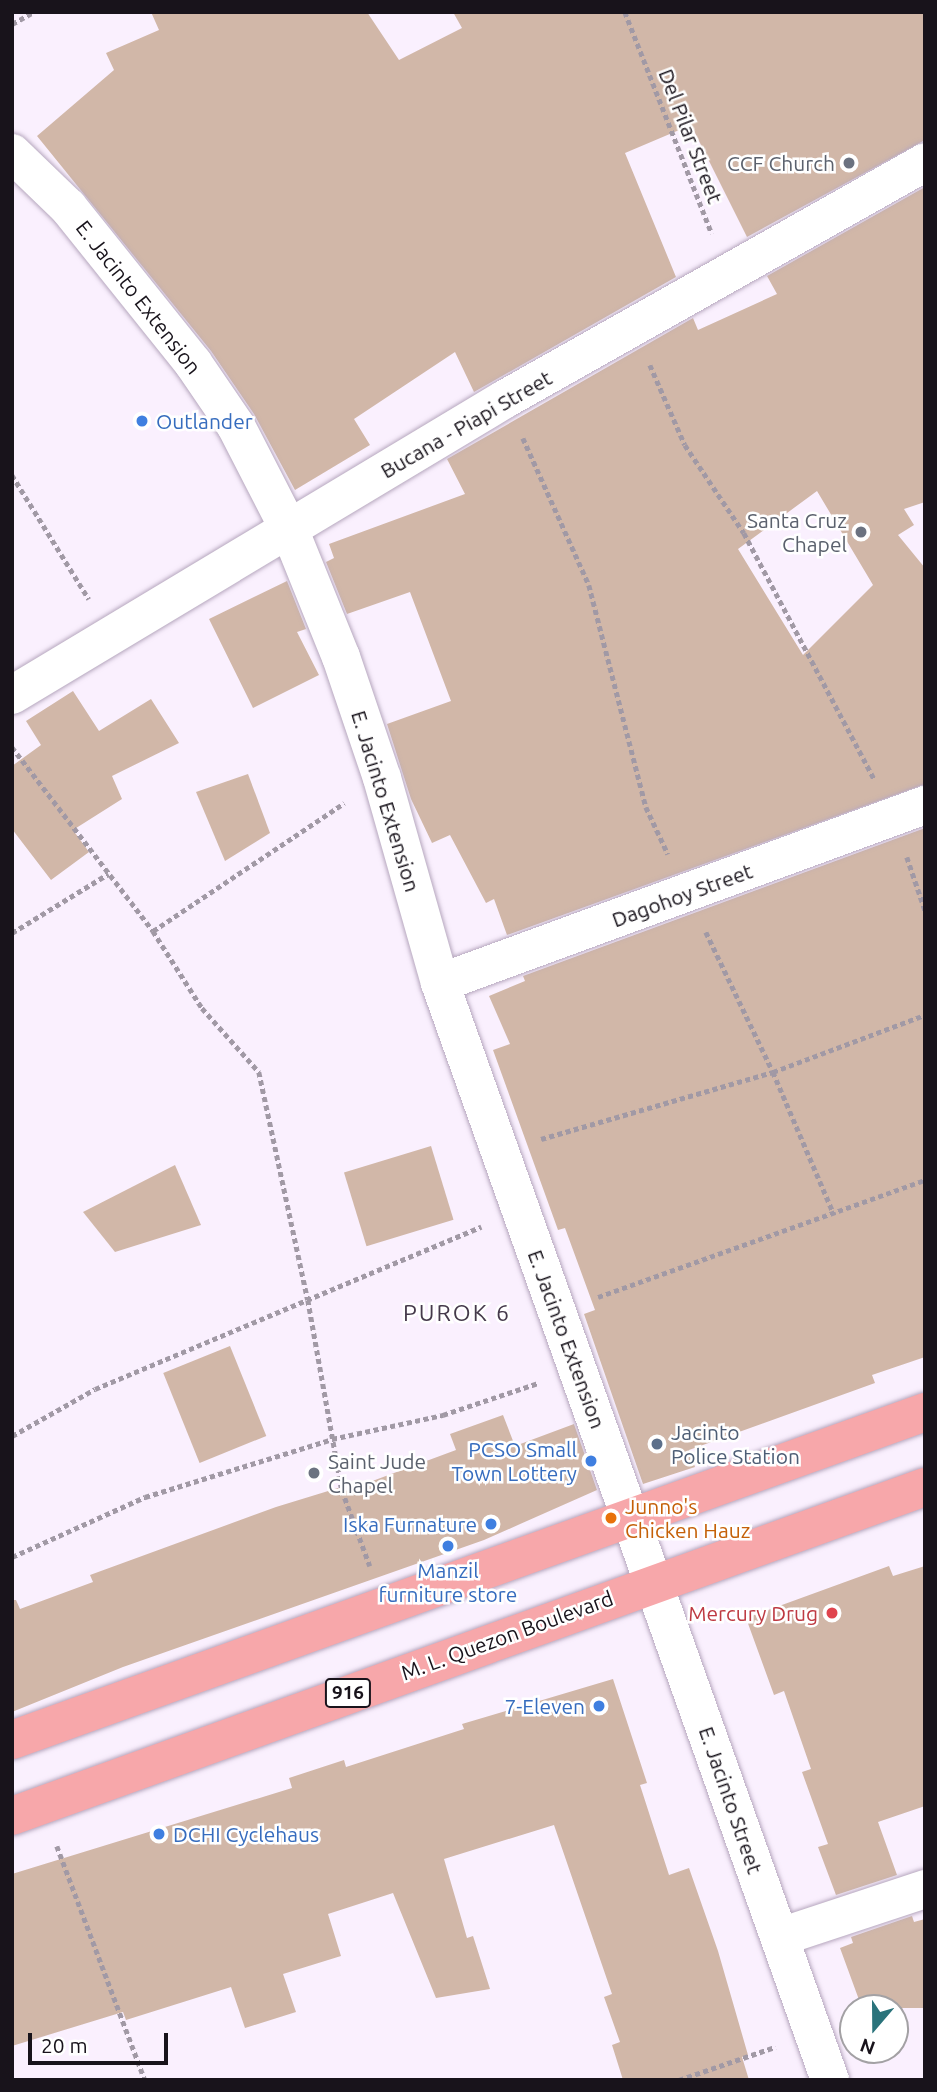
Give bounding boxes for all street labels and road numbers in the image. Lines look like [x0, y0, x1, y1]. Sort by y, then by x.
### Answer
street label: Del Pilar Street [654, 65, 728, 207]
street label: E. Jacinto Extension [71, 215, 207, 379]
street label: Bucana - Piapi Street [376, 365, 556, 483]
street label: E. Jacinto Extension [346, 707, 426, 895]
street label: Dagohoy Street [608, 858, 756, 932]
street label: E. Jacinto Extension [523, 1246, 611, 1432]
street label: M. L. Quezon Boulevard [398, 1585, 616, 1685]
road number: 916 [324, 1678, 372, 1708]
street label: E. Jacinto Street [694, 1723, 768, 1877]

